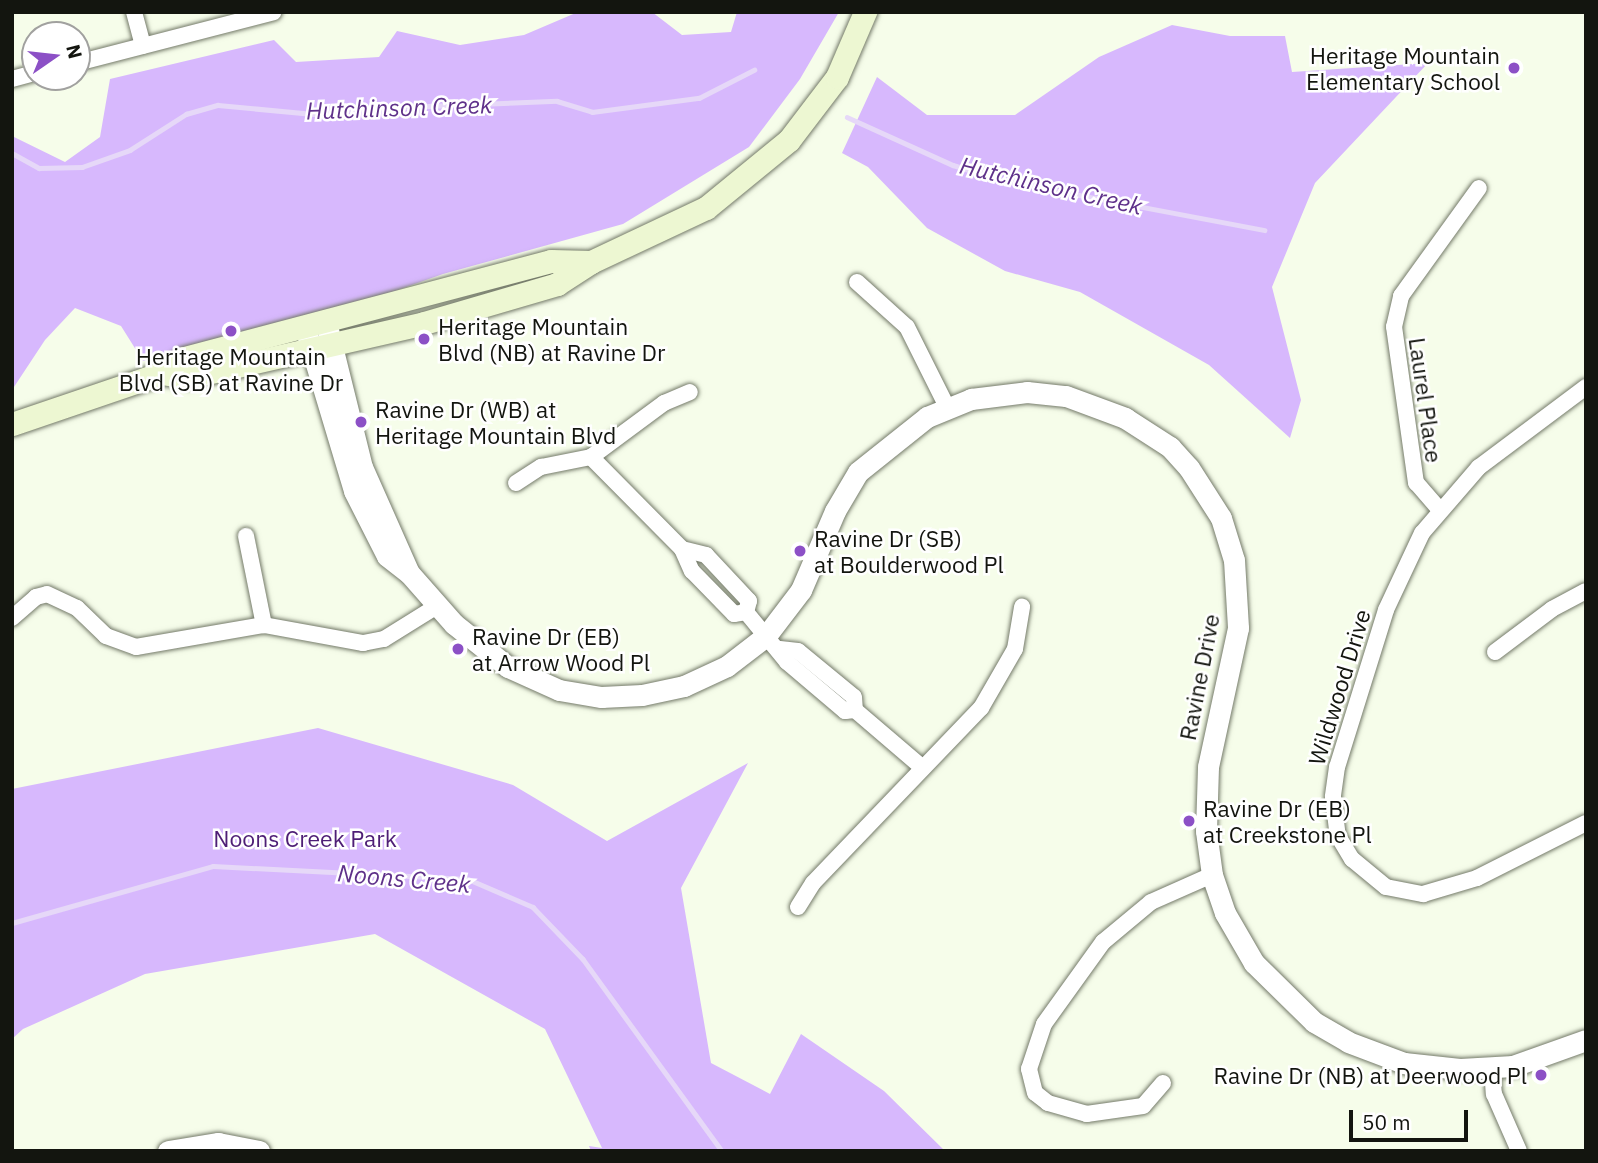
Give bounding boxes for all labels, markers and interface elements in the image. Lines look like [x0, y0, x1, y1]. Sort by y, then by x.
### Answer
north arrow [21, 21, 91, 91]
place label: Heritage Mountain Elementary School [1306, 41, 1500, 95]
text: N [61, 42, 88, 61]
marker: Heritage Mountain Elementary School [1506, 60, 1522, 76]
water label: Hutchinson Creek [305, 90, 493, 126]
water label: Hutchinson Creek [957, 151, 1145, 221]
place label: Heritage Mountain Blvd (NB) at Ravine Dr [438, 312, 665, 366]
marker: Heritage Mountain Blvd (SB) at Ravine Dr [223, 323, 239, 339]
marker: Heritage Mountain Blvd (NB) at Ravine Dr [416, 331, 432, 347]
street label: Laurel Place [1404, 336, 1448, 464]
place label: Heritage Mountain Blvd (SB) at Ravine Dr [119, 342, 343, 396]
place label: Ravine Dr (WB) at Heritage Mountain Blvd [375, 395, 616, 449]
marker: Ravine Dr (WB) at Heritage Mountain Blvd [353, 414, 369, 430]
place label: Ravine Dr (SB) at Boulderwood Pl [814, 524, 1004, 578]
marker: Ravine Dr (SB) at Boulderwood Pl [792, 543, 808, 559]
street label: Wildwood Drive [1302, 606, 1376, 768]
street label: Ravine Drive [1173, 611, 1225, 743]
place label: Ravine Dr (EB) at Arrow Wood Pl [472, 622, 650, 676]
marker: Ravine Dr (EB) at Arrow Wood Pl [450, 641, 466, 657]
place label: Ravine Dr (EB) at Creekstone Pl [1203, 794, 1372, 848]
marker: Ravine Dr (EB) at Creekstone Pl [1181, 813, 1197, 829]
park label: Noons Creek Park [213, 824, 397, 852]
water label: Noons Creek [336, 859, 472, 899]
place label: Ravine Dr (NB) at Deerwood Pl [1214, 1061, 1527, 1089]
marker: Ravine Dr (NB) at Deerwood Pl [1533, 1067, 1549, 1083]
scale bar [1353, 1096, 1472, 1140]
text: 50 m [1362, 1108, 1411, 1136]

